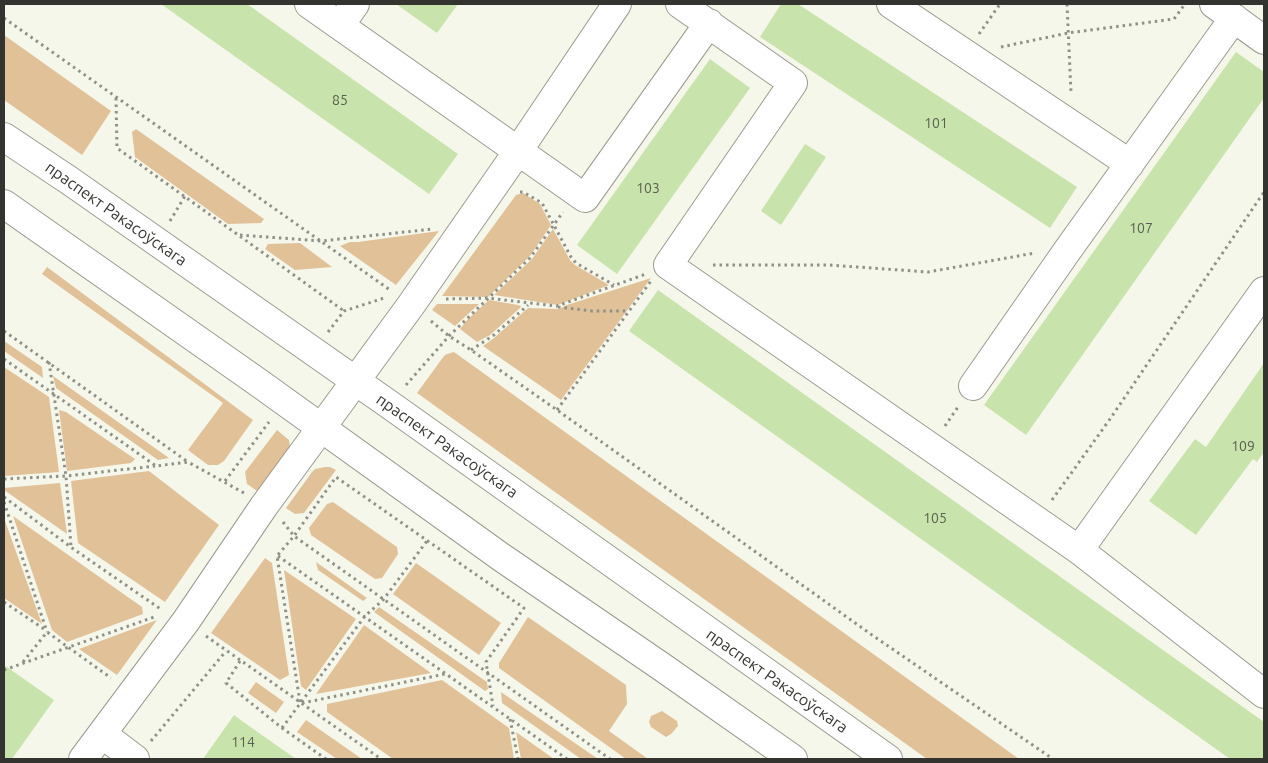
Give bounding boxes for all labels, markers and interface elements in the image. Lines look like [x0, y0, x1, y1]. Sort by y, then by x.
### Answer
house number: 85 [332, 92, 348, 108]
house number: 101 [924, 115, 948, 131]
street label: праспект Ракасоўскага [42, 158, 190, 270]
house number: 103 [636, 180, 660, 196]
house number: 107 [1129, 220, 1153, 236]
street label: праспект Ракасоўскага [373, 390, 521, 502]
house number: 109 [1231, 438, 1255, 454]
house number: 105 [923, 510, 947, 526]
street label: праспект Ракасоўскага [703, 625, 851, 737]
house number: 114 [231, 734, 255, 750]

